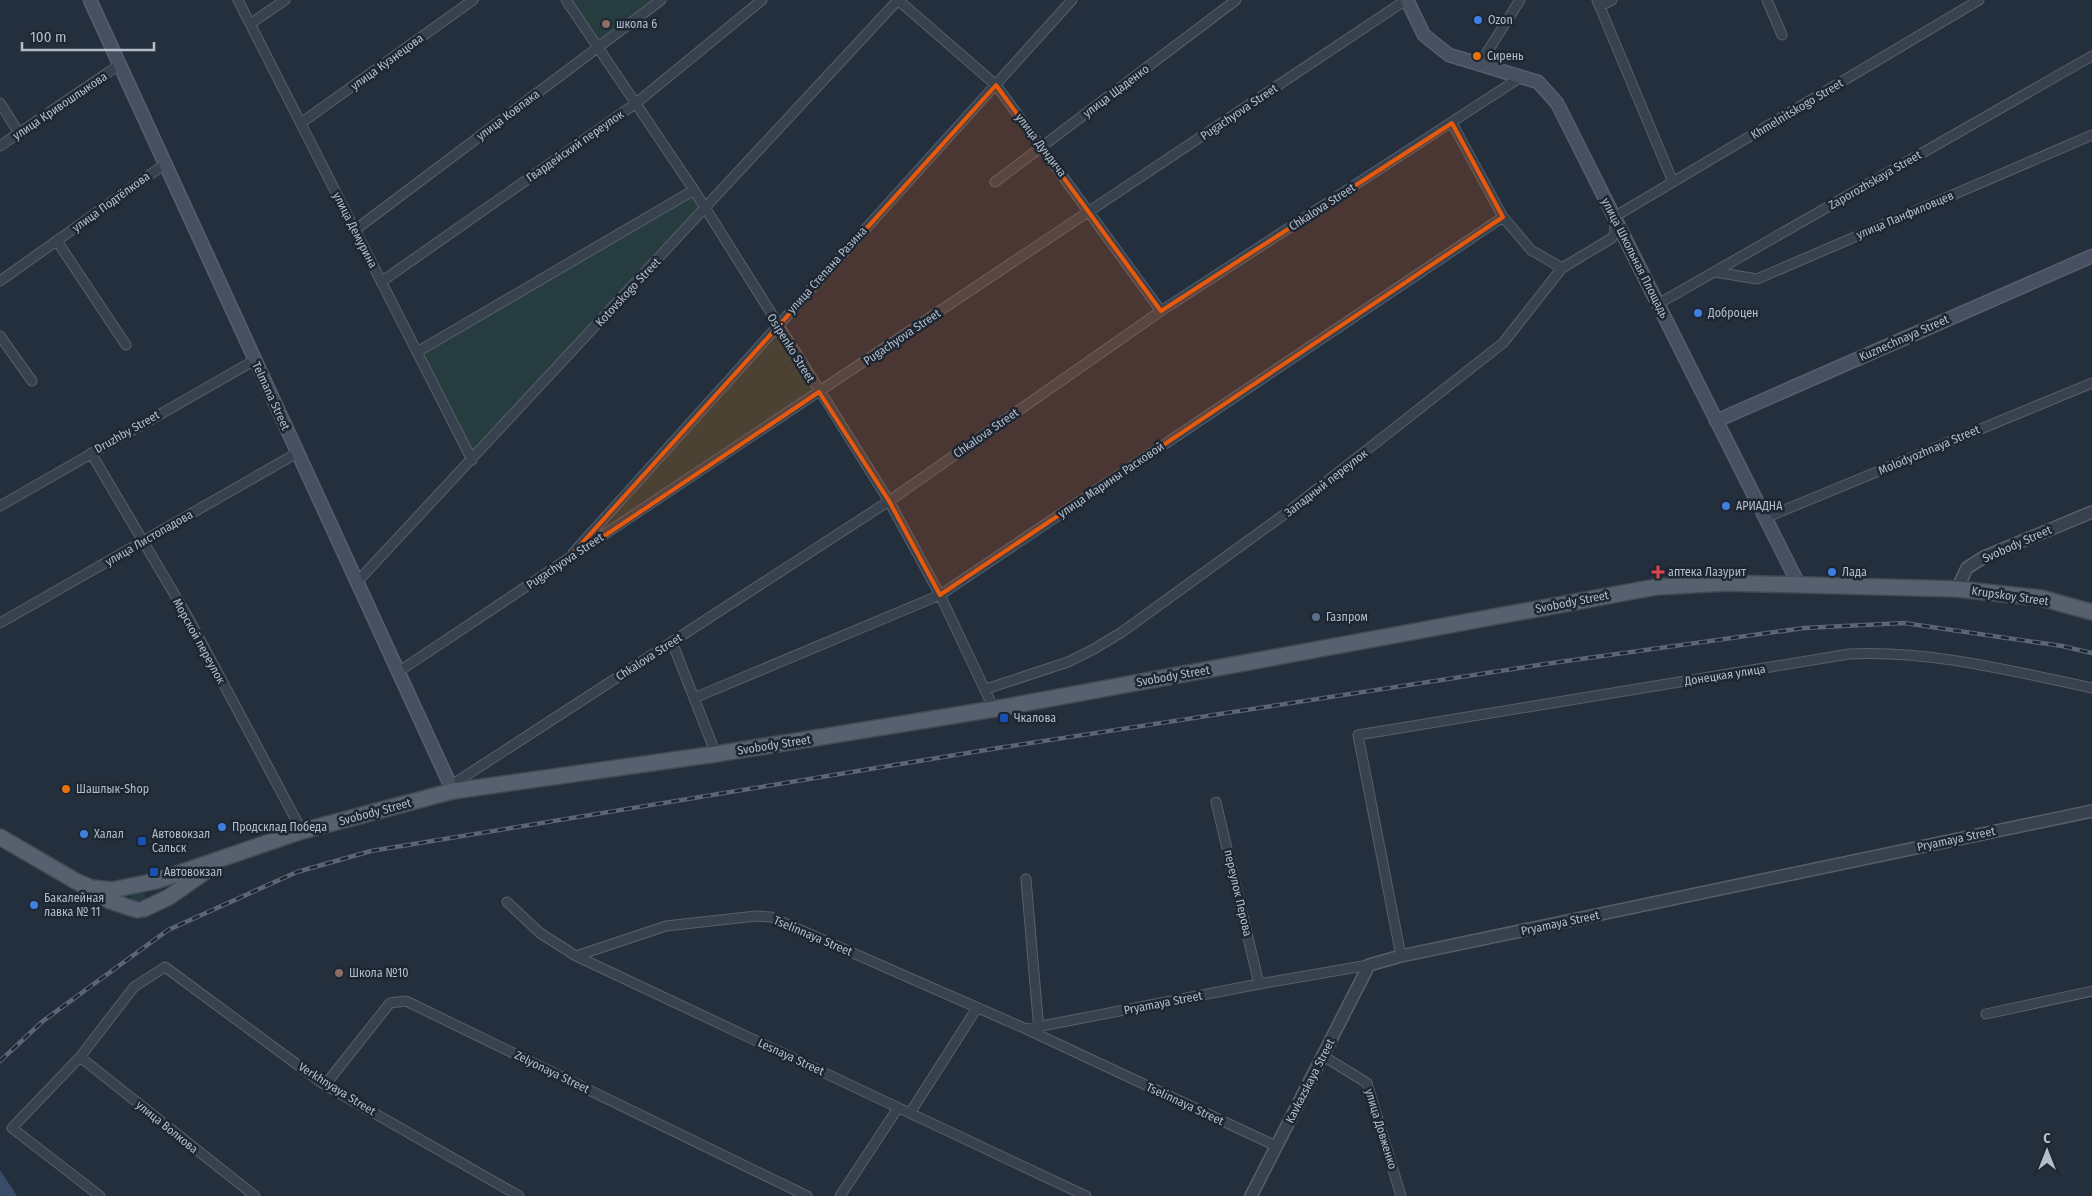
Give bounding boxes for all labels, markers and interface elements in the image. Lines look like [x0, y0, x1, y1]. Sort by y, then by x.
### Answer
place label: Ozon [1488, 13, 1513, 27]
marker: Ozon [1472, 14, 1484, 26]
place label: школа 6 [616, 17, 657, 31]
marker: школа 6 [600, 18, 612, 30]
scale bar [22, 20, 155, 52]
text: 100 m [30, 28, 67, 46]
street label: улица Кузнецова [348, 31, 426, 93]
place label: Сирень [1487, 49, 1524, 63]
marker: Сирень [1471, 50, 1483, 62]
street label: улица Щаденко [1080, 62, 1152, 120]
street label: улица Кривошлыкова [10, 69, 110, 143]
street label: Khmelnitskogo Street [1748, 76, 1846, 142]
street label: Pugachyova Street [1198, 81, 1280, 143]
street label: улица Ковпака [474, 87, 542, 143]
street label: Гвардейский переулок [524, 107, 627, 185]
street label: улица Дундича [1013, 111, 1069, 179]
street label: Zaporozhskaya Street [1826, 148, 1924, 212]
street label: улица Подтёлкова [69, 169, 153, 235]
street label: Chkalova Street [1286, 180, 1358, 234]
street label: улица Панфиловцев [1854, 188, 1956, 242]
street label: улица Демурина [330, 190, 380, 270]
street label: улица Школьная Площадь [1599, 196, 1672, 321]
street label: улица Степана Разина [784, 224, 870, 316]
street label: Kotovskogo Street [593, 255, 663, 329]
street label: Pugachyova Street [861, 306, 943, 368]
place label: Доброцен [1707, 306, 1758, 320]
marker: Доброцен [1692, 307, 1704, 319]
street label: Osipenko Street [764, 311, 818, 385]
street label: Kuznechnaya Street [1857, 312, 1951, 364]
street label: Telmana Street [249, 360, 293, 432]
street label: Chkalova Street [951, 405, 1021, 461]
street label: Druzhby Street [92, 408, 162, 456]
street label: Molodyozhnaya Street [1876, 422, 1982, 478]
street label: улица Марины Расковой [1055, 439, 1167, 521]
street label: Западный переулок [1282, 446, 1371, 520]
place label: АРИАДНА [1736, 499, 1783, 513]
marker: АРИАДНА [1720, 500, 1732, 512]
street label: улица Листопадова [103, 507, 195, 569]
street label: Svobody Street [1980, 522, 2054, 565]
street label: Pugachyova Street [524, 530, 606, 592]
place label: аптека Лазурит [1668, 565, 1746, 579]
place label: Лада [1842, 565, 1867, 579]
marker: аптека Лазурит [1652, 566, 1664, 578]
marker: Лада [1826, 566, 1838, 578]
street label: Krupskoy Street [1971, 584, 2050, 608]
street label: Svobody Street [1534, 588, 1610, 616]
street label: Морской переулок [170, 596, 228, 686]
place label: Газпром [1326, 610, 1368, 624]
marker: Газпром [1310, 611, 1322, 623]
street label: Chkalova Street [613, 630, 685, 684]
street label: Донецкая улица [1683, 662, 1767, 688]
street label: Svobody Street [1135, 663, 1211, 689]
place label: Чкалова [1014, 711, 1056, 725]
marker: Чкалова [998, 712, 1010, 724]
street label: Svobody Street [736, 732, 812, 758]
place label: Шашлык-Shop [76, 782, 149, 796]
marker: Шашлык-Shop [60, 783, 72, 795]
street label: Svobody Street [337, 796, 413, 828]
place label: Продсклад Победа [232, 820, 327, 834]
marker: Продсклад Победа [216, 821, 228, 833]
street label: Pryamaya Street [1916, 824, 1996, 854]
place label: Халал [94, 827, 124, 841]
place label: Автовокзал Сальск [152, 827, 210, 855]
marker: Халал [78, 828, 90, 840]
marker: Автовокзал Сальск [136, 835, 148, 847]
street label: переулок Перова [1221, 848, 1255, 938]
place label: Автовокзал [164, 865, 222, 879]
marker: Автовокзал [148, 866, 160, 878]
place label: Бакалейная лавка № 11 [44, 891, 104, 919]
marker: Бакалейная лавка № 11 [28, 899, 40, 911]
street label: Pryamaya Street [1520, 908, 1600, 938]
street label: Tselinnaya Street [772, 913, 854, 959]
place label: Школа №10 [349, 966, 408, 980]
marker: Школа №10 [333, 967, 345, 979]
street label: Pryamaya Street [1123, 989, 1203, 1017]
street label: Lesnaya Street [756, 1036, 826, 1078]
street label: Kavkazskaya Street [1283, 1036, 1337, 1126]
street label: Zelyonaya Street [512, 1048, 592, 1096]
street label: Verkhnyaya Street [296, 1060, 378, 1118]
street label: Tselinnaya Street [1144, 1080, 1226, 1128]
street label: улица Довженко [1362, 1087, 1400, 1171]
street label: улица Волкова [133, 1098, 201, 1156]
north arrow [2022, 1126, 2072, 1176]
text: С [2043, 1130, 2051, 1147]

